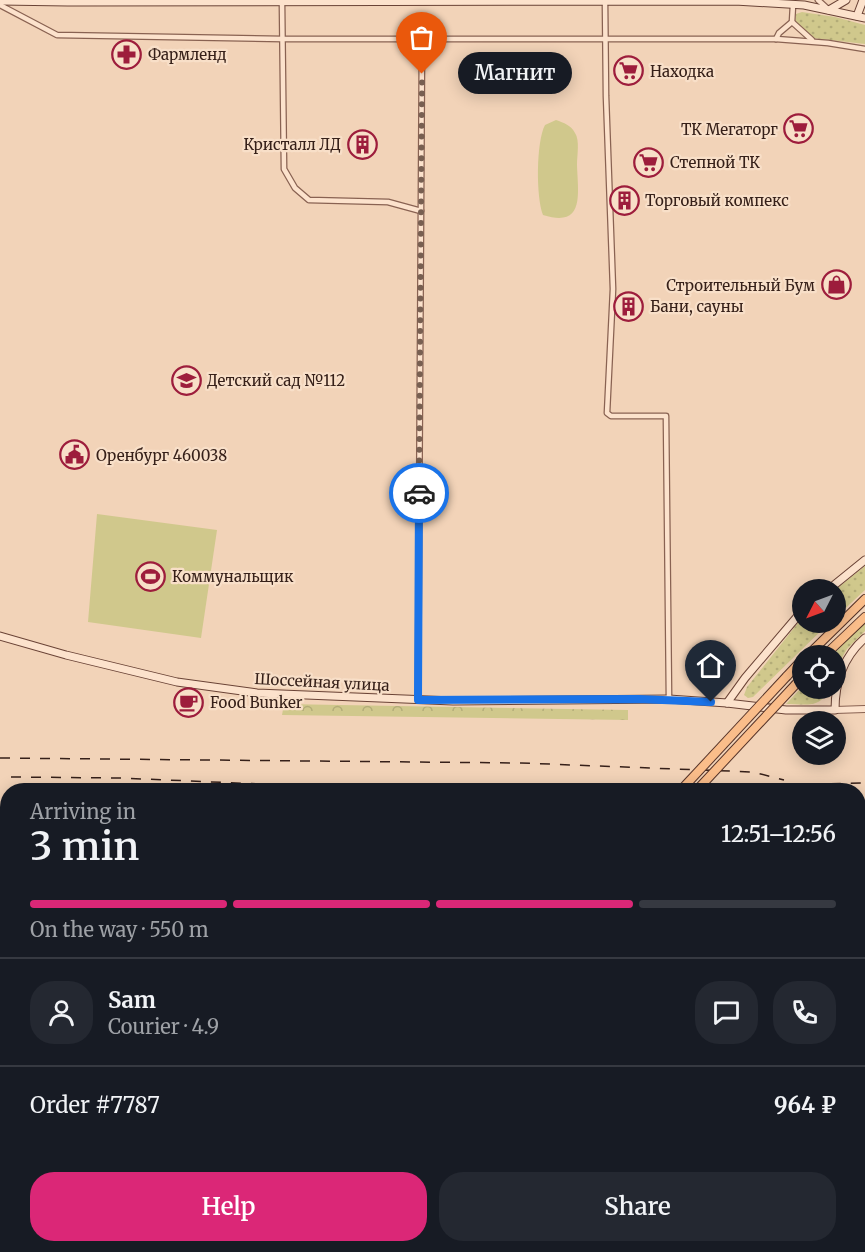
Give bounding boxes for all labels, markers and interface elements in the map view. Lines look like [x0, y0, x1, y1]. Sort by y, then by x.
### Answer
pin [396, 12, 447, 74]
icon: bag [405, 21, 438, 54]
pharmacy icon: Фармленд [111, 38, 143, 70]
place label: Фармленд [148, 45, 227, 64]
callout: Магнит [458, 53, 572, 95]
supermarket icon: Находка [613, 55, 645, 87]
text: Магнит [474, 60, 556, 85]
place label: Находка [650, 62, 714, 81]
supermarket icon: ТК Мегаторг [783, 113, 815, 145]
place label: ТК Мегаторг [681, 120, 778, 139]
building icon: Кристалл ЛД [346, 128, 378, 160]
place label: Кристалл ЛД [243, 135, 341, 154]
supermarket icon: Степной ТК [633, 146, 665, 178]
place label: Степной ТК [670, 153, 760, 172]
building icon: Торговый компекс [608, 184, 640, 216]
place label: Торговый компекс [645, 191, 789, 210]
shop icon: Строительный Бум [820, 269, 852, 301]
place label: Строительный Бум [666, 276, 815, 295]
building icon: Бани, сауны [613, 290, 645, 322]
place label: Бани, сауны [650, 297, 744, 316]
school or university icon: Детский сад №112 [170, 364, 202, 396]
place label: Детский сад №112 [207, 371, 345, 390]
public building icon: Оренбург 460038 [59, 439, 91, 471]
place label: Оренбург 460038 [96, 446, 227, 465]
courier [389, 463, 449, 523]
icon: car [403, 477, 436, 510]
sports icon: Коммунальщик [135, 560, 167, 592]
place label: Коммунальщик [172, 567, 294, 586]
north arrow [792, 579, 846, 633]
map controls [792, 579, 846, 765]
pin [685, 640, 736, 702]
button: locate [792, 645, 846, 699]
icon: home [694, 649, 727, 682]
street label: Шоссейная улица [254, 669, 390, 695]
cafe icon: Food Bunker [173, 686, 205, 718]
place label: Food Bunker [210, 693, 303, 712]
button: layers [792, 711, 846, 765]
text: Arriving in [30, 799, 136, 824]
text: 12:51–12:56 [721, 820, 836, 848]
text: 3 min [30, 822, 139, 871]
text: On the way · 550 m [30, 917, 209, 942]
button: person [30, 981, 93, 1044]
button: chat [695, 981, 758, 1044]
button: phone [773, 981, 836, 1044]
text: Sam [108, 986, 156, 1014]
text: Courier · 4.9 [108, 1014, 219, 1039]
text: Order #7787 [30, 1091, 160, 1119]
text: 964 ₽ [774, 1091, 836, 1119]
button: Help [30, 1172, 427, 1241]
button: Share [439, 1172, 836, 1241]

